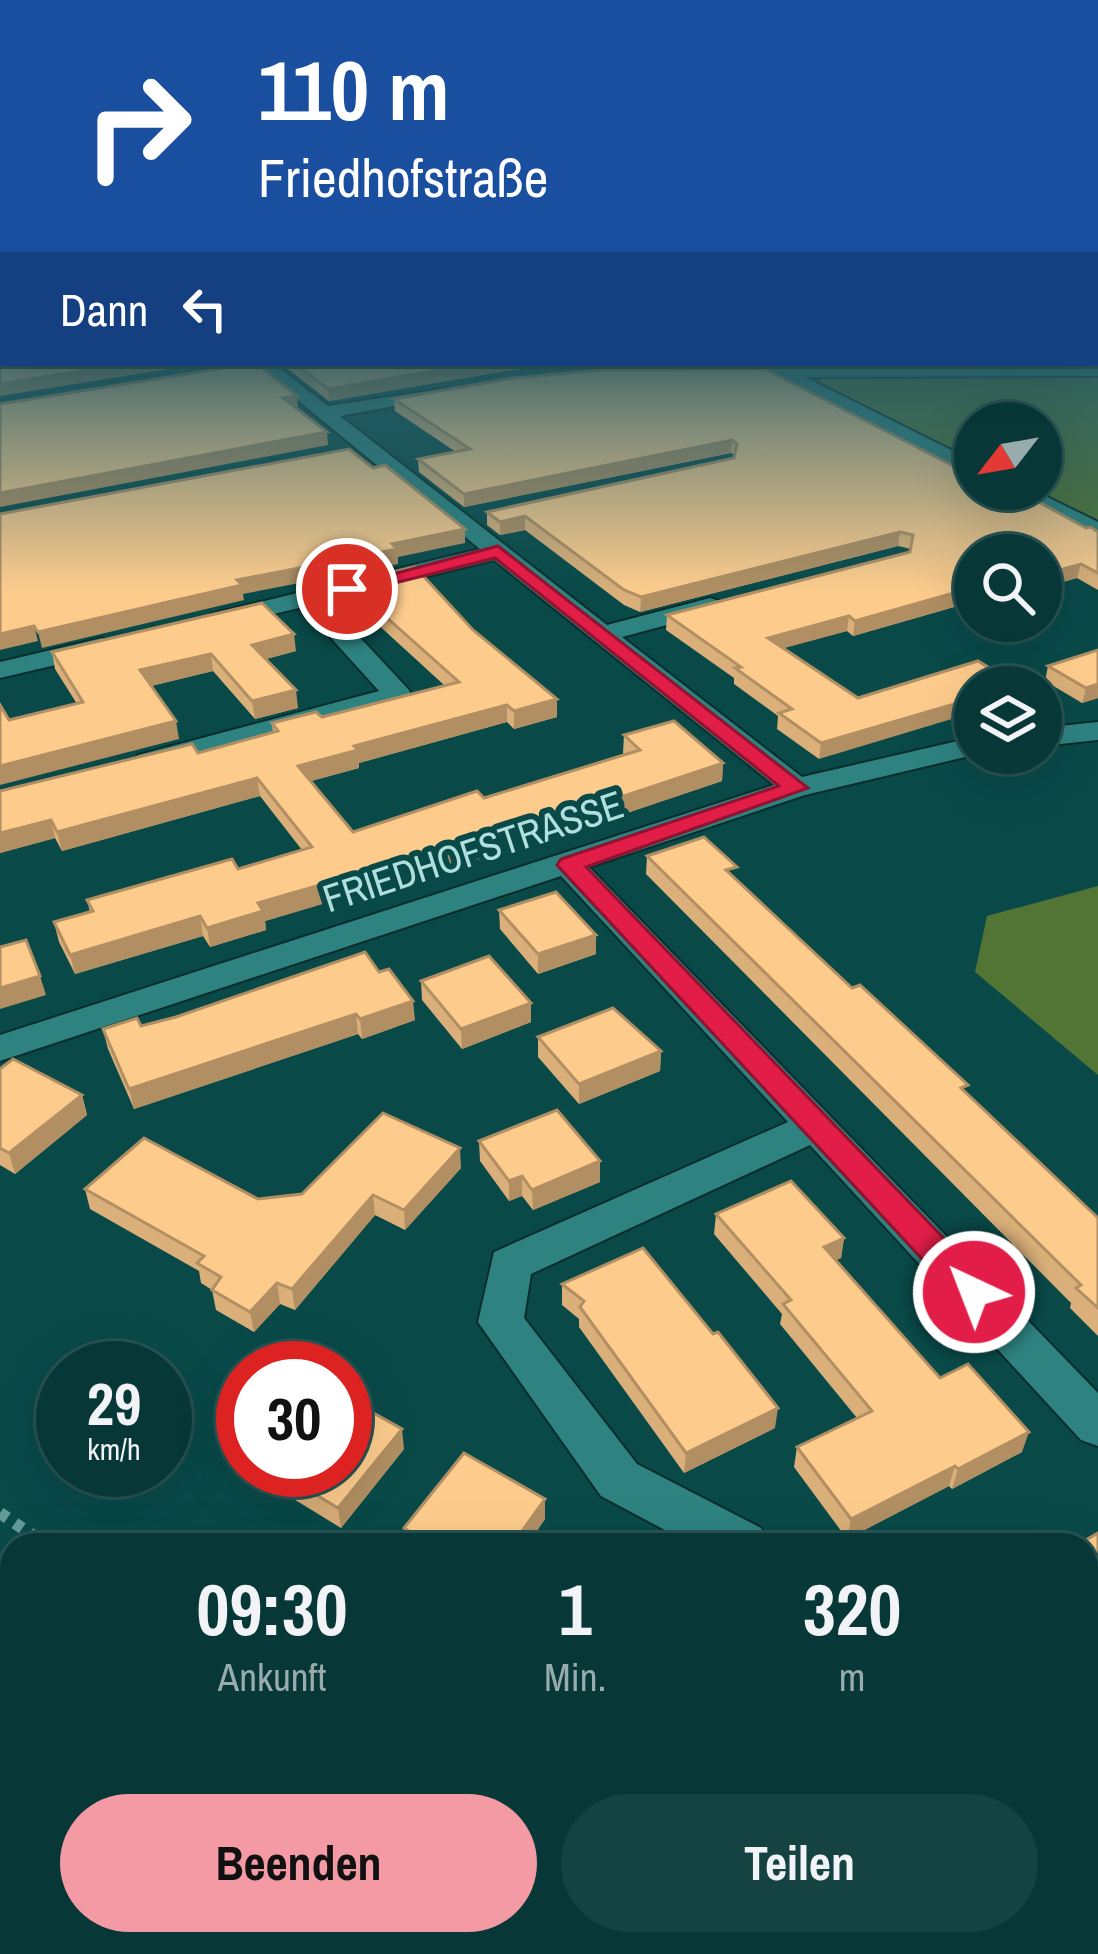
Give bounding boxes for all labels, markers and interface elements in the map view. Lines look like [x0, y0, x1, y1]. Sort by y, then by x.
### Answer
text: 110 m [258, 33, 450, 146]
icon: right [60, 48, 216, 204]
text: Friedhofstraße [258, 141, 548, 214]
icon: left [172, 276, 238, 342]
text: Dann [60, 279, 148, 340]
north arrow [954, 402, 1062, 510]
map controls [954, 402, 1062, 774]
button: search [954, 534, 1062, 642]
pin [296, 538, 398, 640]
icon: arrive [314, 556, 380, 622]
button: layers [954, 666, 1062, 774]
street label: FRIEDHOFSTRASSE [316, 778, 630, 924]
position arrow [911, 1229, 1037, 1355]
speed limit sign: 30 [216, 1341, 372, 1497]
text: 29 [87, 1363, 141, 1444]
text: km/h [87, 1429, 141, 1469]
text: 09:30 [197, 1560, 348, 1657]
text: 1 [559, 1560, 592, 1657]
text: 320 [803, 1560, 901, 1657]
text: Ankunft [218, 1651, 326, 1703]
text: Min. [544, 1651, 606, 1703]
text: m [839, 1651, 865, 1703]
button: Beenden [60, 1794, 537, 1932]
button: Teilen [561, 1794, 1038, 1932]

